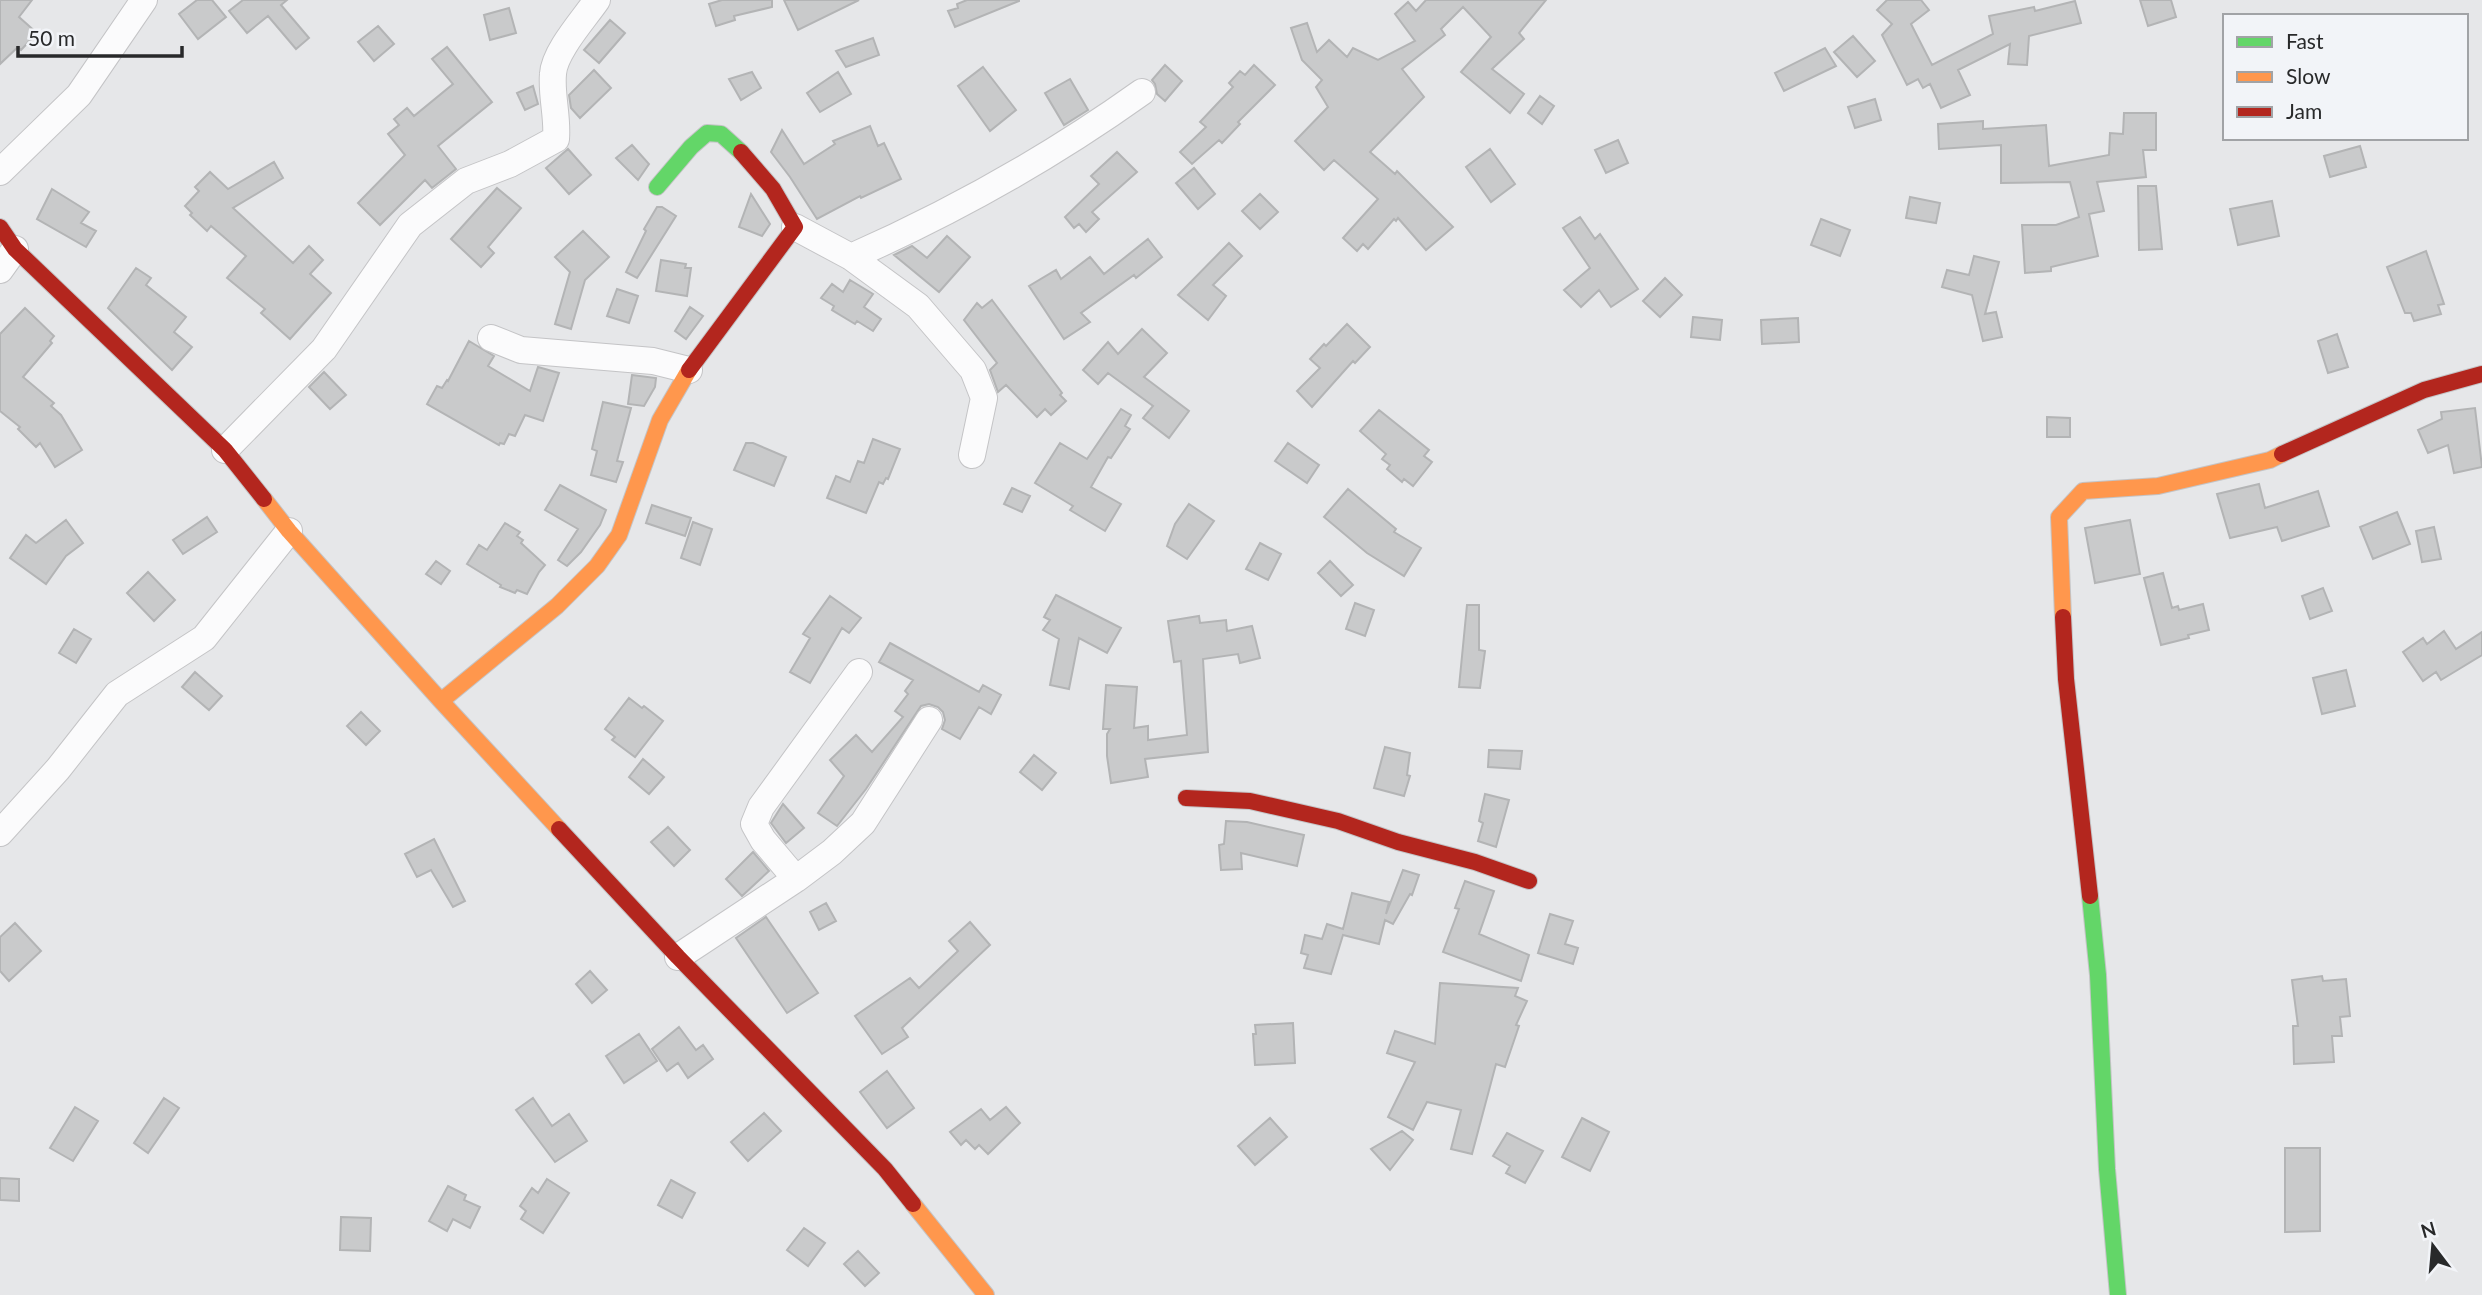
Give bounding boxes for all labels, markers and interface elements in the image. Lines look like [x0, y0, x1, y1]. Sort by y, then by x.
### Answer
scale bar [18, 14, 182, 58]
legend [2223, 14, 2468, 140]
text: 50 m [28, 25, 75, 50]
text: Fast [2286, 28, 2324, 53]
text: Slow [2286, 63, 2331, 88]
text: Jam [2286, 98, 2322, 123]
north arrow [2398, 1211, 2468, 1281]
text: N [2418, 1216, 2438, 1242]

